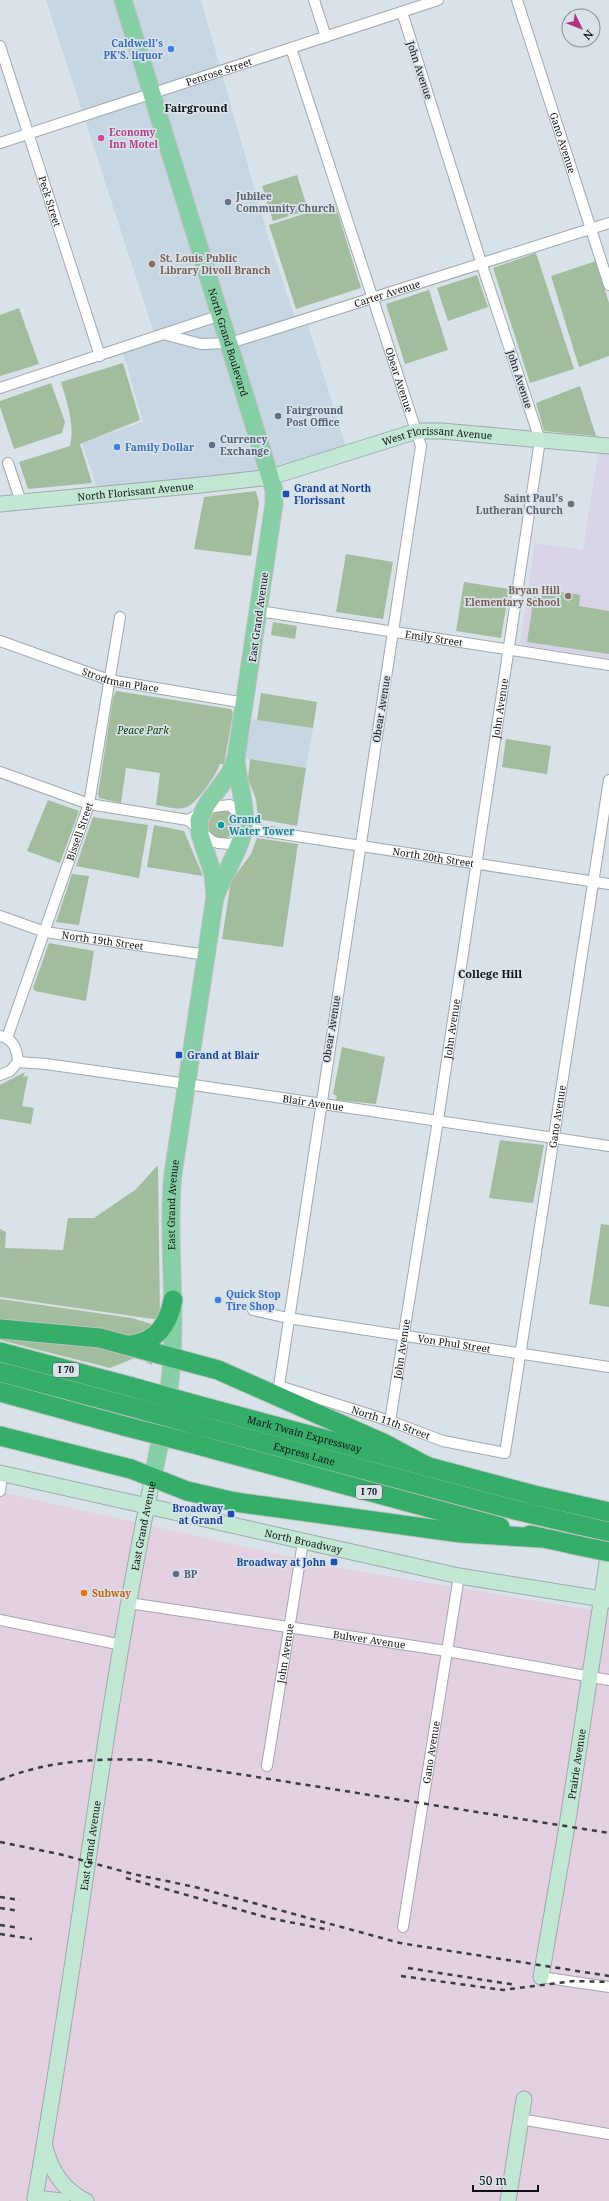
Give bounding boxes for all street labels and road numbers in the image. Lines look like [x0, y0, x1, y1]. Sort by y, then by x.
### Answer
street label: John Avenue [404, 38, 436, 101]
street label: Penrose Street [184, 54, 254, 89]
street label: Gano Avenue [547, 110, 579, 175]
street label: Peck Street [35, 174, 65, 229]
street label: Carter Avenue [352, 276, 422, 310]
street label: North Grand Boulevard [205, 286, 252, 398]
street label: Obear Avenue [382, 345, 417, 414]
street label: John Avenue [504, 347, 536, 410]
street label: West Florissant Avenue [380, 424, 493, 449]
street label: North Florissant Avenue [77, 479, 194, 504]
street label: East Grand Avenue [245, 571, 271, 663]
street label: Emily Street [404, 627, 464, 649]
street label: Strodtman Place [80, 664, 160, 695]
street label: Obear Avenue [369, 675, 393, 743]
street label: John Avenue [488, 677, 511, 740]
street label: Bissell Street [63, 800, 96, 862]
street label: North 20th Street [392, 844, 475, 870]
street label: North 19th Street [61, 927, 145, 953]
street label: Obear Avenue [319, 995, 343, 1063]
street label: John Avenue [440, 998, 463, 1061]
street label: Gano Avenue [545, 1084, 569, 1149]
street label: Blair Avenue [282, 1091, 345, 1114]
street label: East Grand Avenue [164, 1158, 182, 1250]
street label: John Avenue [390, 1318, 413, 1381]
street label: Von Phul Street [417, 1331, 492, 1356]
road number: I 70 [53, 1363, 79, 1377]
street label: North 11th Street [350, 1402, 433, 1443]
street label: Mark Twain Expressway [246, 1412, 364, 1456]
street label: Express Lane [272, 1439, 337, 1469]
street label: East Grand Avenue [128, 1480, 159, 1572]
road number: I 70 [356, 1485, 382, 1499]
street label: North Broadway [263, 1526, 344, 1557]
street label: John Avenue [273, 1622, 297, 1685]
street label: Bulwer Avenue [332, 1627, 406, 1652]
street label: Gano Avenue [419, 1720, 443, 1785]
street label: Prairie Avenue [564, 1728, 589, 1800]
street label: East Grand Avenue [77, 1800, 104, 1891]

